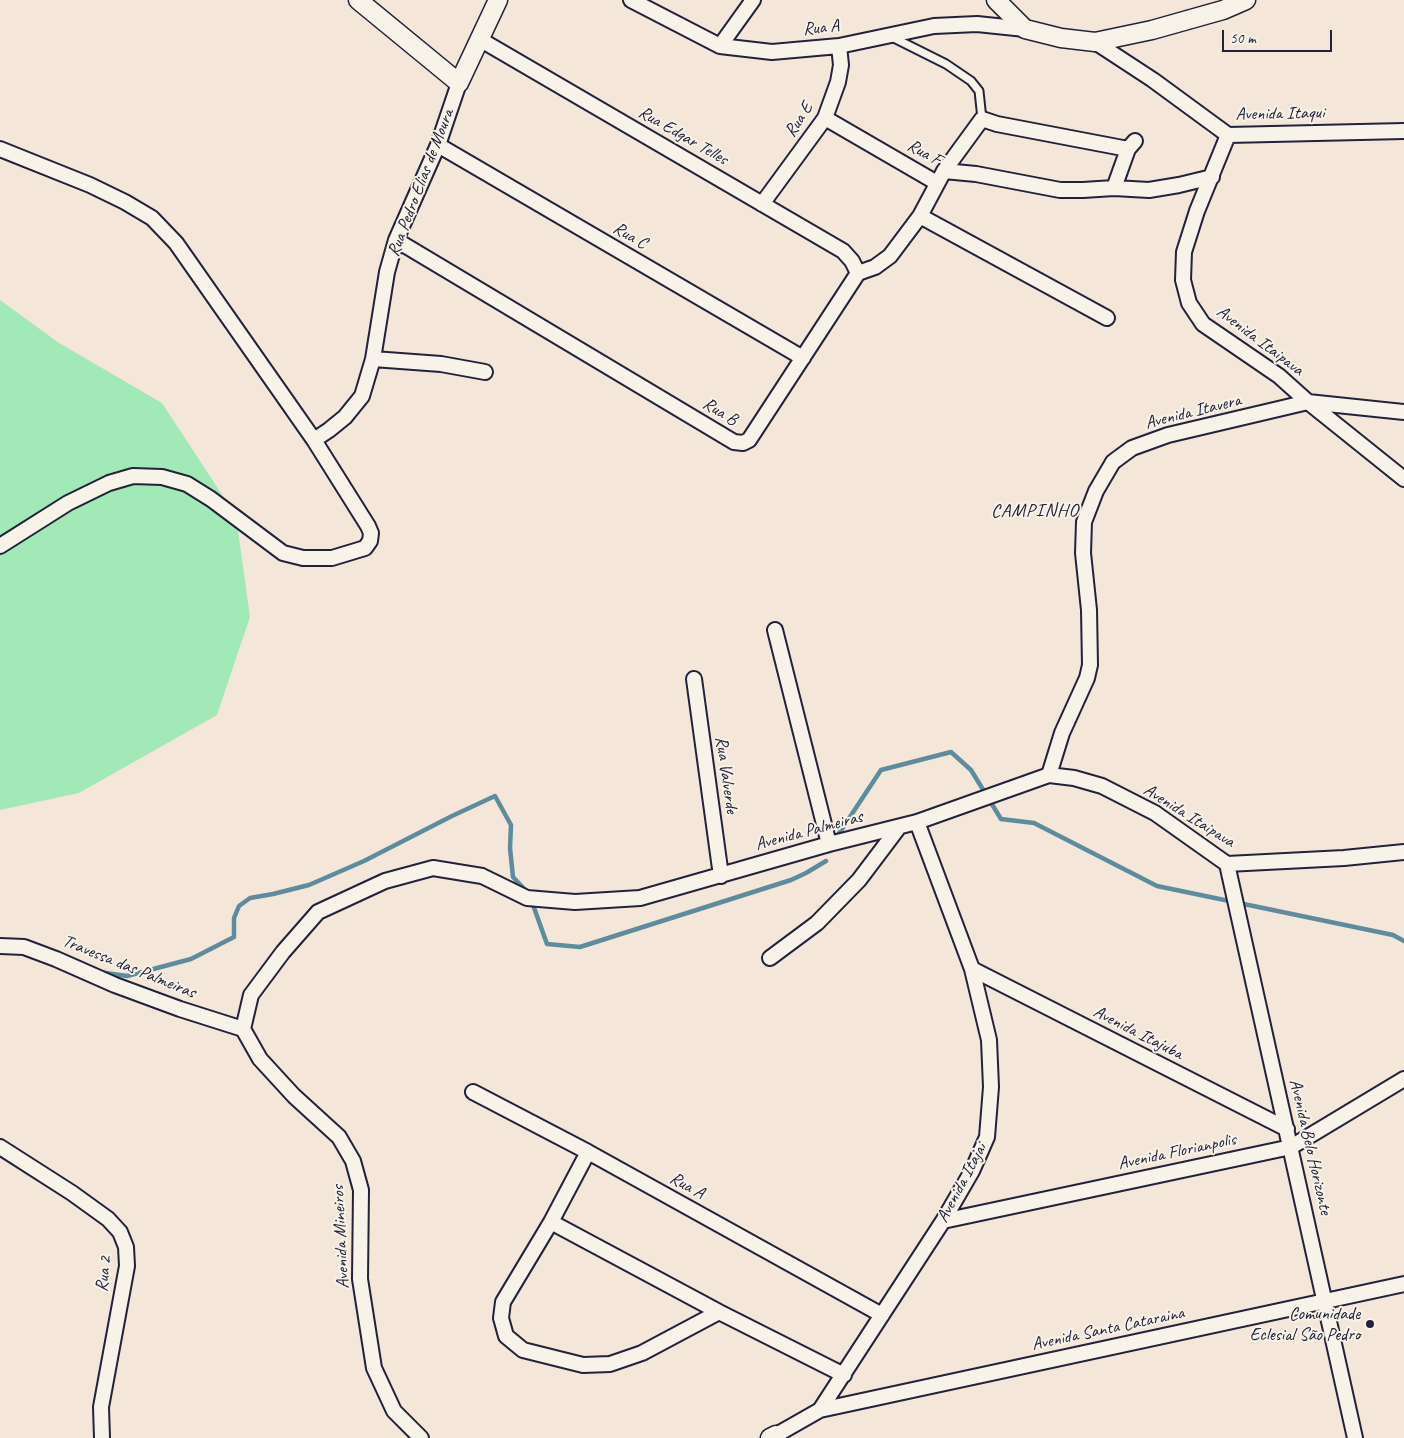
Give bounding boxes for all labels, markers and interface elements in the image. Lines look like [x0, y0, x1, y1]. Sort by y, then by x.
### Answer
street label: Rua A [802, 15, 840, 41]
scale bar [1224, 20, 1334, 52]
text: 50 m [1230, 29, 1256, 48]
street label: Rua E [780, 99, 818, 141]
street label: Rua Edgar Telles [634, 102, 732, 170]
street label: Avenida Itaqui [1235, 102, 1325, 126]
street label: Rua Pedro Elias de Moura [383, 106, 459, 260]
street label: Rua F [903, 135, 945, 171]
street label: Rua C [609, 218, 651, 254]
street label: Avenida Itaipava [1212, 301, 1308, 381]
street label: Avenida Itavera [1143, 390, 1243, 434]
street label: Rua B [699, 393, 741, 431]
district label: CAMPINHO [990, 500, 1080, 522]
street label: Rua Valverde [710, 735, 742, 815]
street label: Avenida Itaipava [1139, 779, 1239, 853]
street label: Avenida Palmeiras [753, 806, 865, 856]
street label: Travessa das Palmeiras [59, 930, 199, 1004]
street label: Avenida Itajuba [1090, 1001, 1186, 1065]
street label: Avenida Belo Horizonte [1284, 1077, 1336, 1217]
street label: Avenida Florianpolis [1116, 1129, 1238, 1175]
street label: Avenida Itajai [932, 1140, 992, 1226]
street label: Rua A [666, 1168, 708, 1204]
street label: Avenida Mineiros [327, 1185, 355, 1289]
street label: Rua 2 [91, 1255, 117, 1293]
street label: Avenida Santa Cataraina [1030, 1302, 1186, 1356]
place label: Comunidade Eclesial São Pedro [1250, 1303, 1360, 1346]
marker: Comunidade Eclesial São Pedro [1364, 1318, 1376, 1330]

